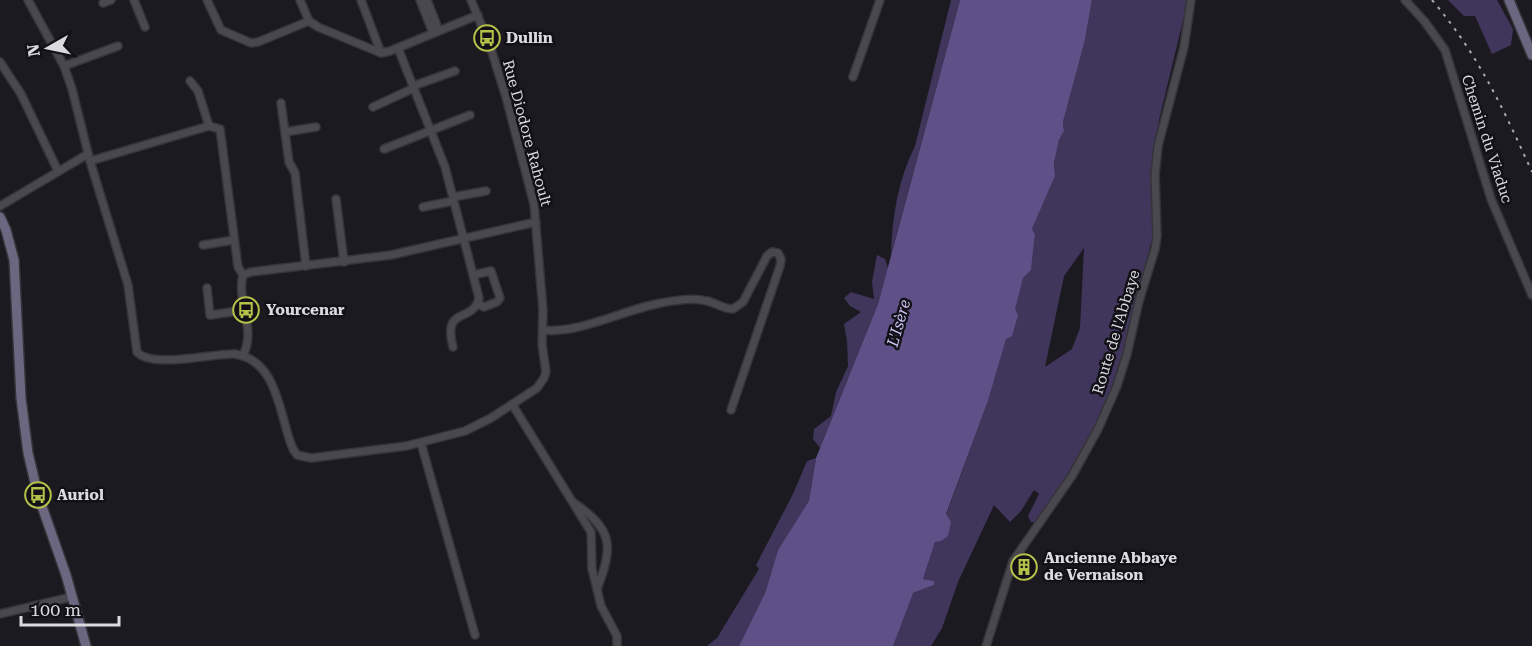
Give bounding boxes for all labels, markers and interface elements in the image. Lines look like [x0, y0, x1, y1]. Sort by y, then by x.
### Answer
north arrow [18, 18, 78, 78]
bus stop icon: Dullin [472, 23, 502, 53]
place label: Dullin [506, 29, 553, 47]
text: N [23, 43, 44, 58]
street label: Rue Diodore Rahoult [499, 58, 555, 209]
street label: Chemin du Viaduc [1458, 72, 1516, 206]
street label: Route de l'Abbaye [1089, 268, 1143, 396]
bus stop icon: Yourcenar [231, 295, 261, 325]
water label: L'Isère [882, 297, 914, 350]
place label: Yourcenar [266, 301, 345, 319]
bus stop icon: Auriol [23, 480, 53, 510]
place label: Auriol [57, 486, 104, 504]
place label: Ancienne Abbaye de Vernaison [1044, 549, 1177, 584]
building icon: Ancienne Abbaye de Vernaison [1009, 552, 1039, 582]
scale bar [21, 589, 118, 627]
text: 100 m [30, 599, 81, 620]

